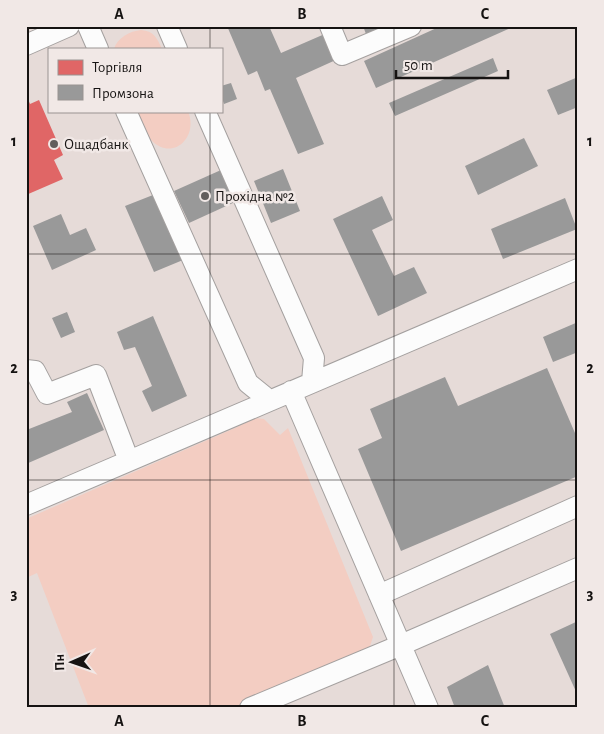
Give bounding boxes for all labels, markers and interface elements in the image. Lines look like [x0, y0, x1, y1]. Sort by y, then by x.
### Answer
text: A [114, 6, 124, 22]
text: B [297, 6, 307, 22]
text: C [481, 6, 490, 22]
legend [48, 48, 222, 112]
scale bar [396, 48, 509, 80]
text: 50 m [404, 58, 433, 73]
text: Торгівля [92, 60, 142, 75]
text: Промзона [92, 86, 154, 101]
text: 1 [11, 133, 17, 149]
text: 1 [587, 133, 593, 149]
place label: Ощадбанк [64, 137, 128, 152]
marker: Ощадбанк [48, 138, 60, 150]
place label: Прохідна №2 [215, 189, 295, 204]
marker: Прохідна №2 [199, 190, 211, 202]
text: 2 [10, 360, 18, 376]
text: 2 [586, 360, 594, 376]
text: 3 [11, 586, 18, 602]
text: 3 [587, 586, 594, 602]
north arrow [48, 636, 98, 686]
text: Пн [53, 654, 67, 671]
text: A [114, 713, 124, 729]
text: B [297, 713, 307, 729]
text: C [481, 713, 490, 729]

